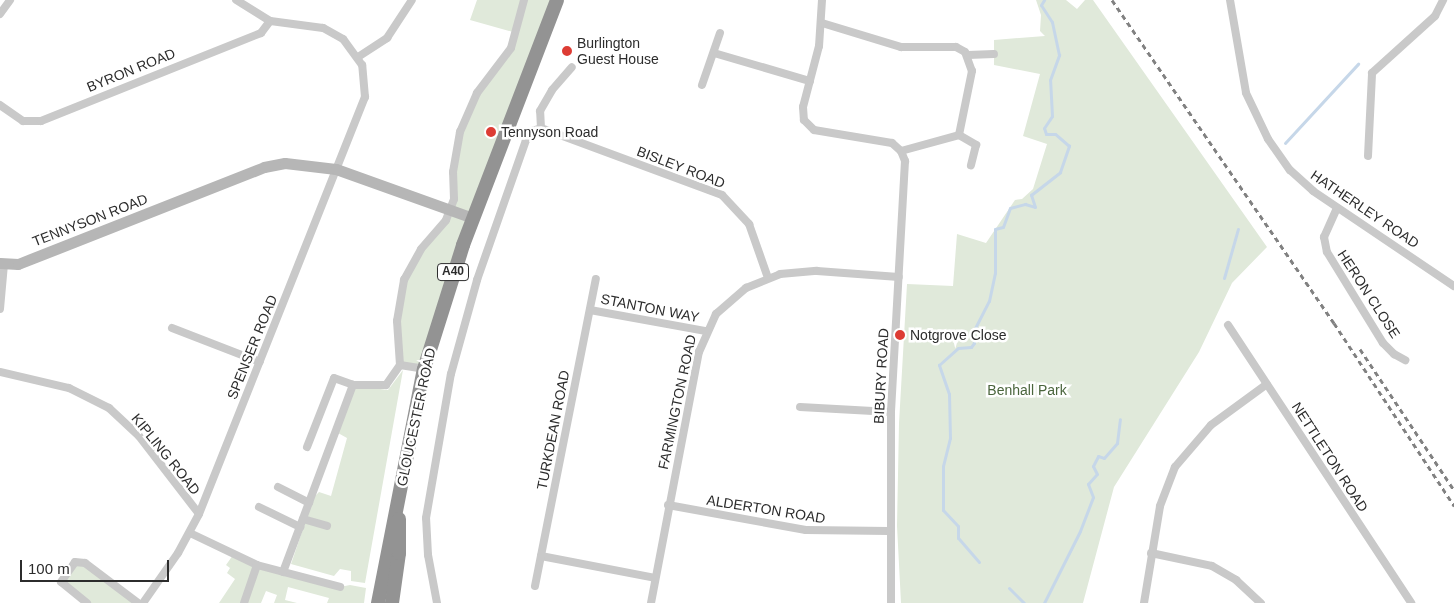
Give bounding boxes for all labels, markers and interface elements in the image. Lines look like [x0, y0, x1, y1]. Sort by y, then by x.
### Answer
place label: Burlington Guest House [577, 35, 659, 68]
street label: BYRON ROAD [84, 45, 178, 95]
marker: Burlington Guest House [561, 45, 573, 57]
place label: Tennyson Road [501, 124, 598, 140]
marker: Tennyson Road [485, 126, 497, 138]
street label: BISLEY ROAD [634, 142, 728, 192]
street label: HATHERLEY ROAD [1308, 166, 1422, 252]
street label: TENNYSON ROAD [30, 190, 150, 250]
street label: HERON CLOSE [1334, 247, 1404, 341]
road number: A40 [437, 262, 469, 282]
street label: STANTON WAY [599, 290, 701, 326]
street label: SPENSER ROAD [223, 292, 281, 402]
place label: Notgrove Close [910, 327, 1006, 343]
street label: BIBURY ROAD [870, 328, 892, 424]
marker: Notgrove Close [894, 329, 906, 341]
street label: FARMINGTON ROAD [654, 333, 700, 471]
street label: GLOUCESTER ROAD [393, 346, 439, 488]
street label: TURKDEAN ROAD [533, 369, 573, 491]
park label: Benhall Park [987, 382, 1067, 398]
street label: NETTLETON ROAD [1288, 399, 1372, 515]
street label: KIPLING ROAD [128, 410, 204, 498]
street label: ALDERTON ROAD [705, 491, 827, 527]
scale bar [22, 550, 171, 582]
text: 100 m [28, 560, 70, 577]

